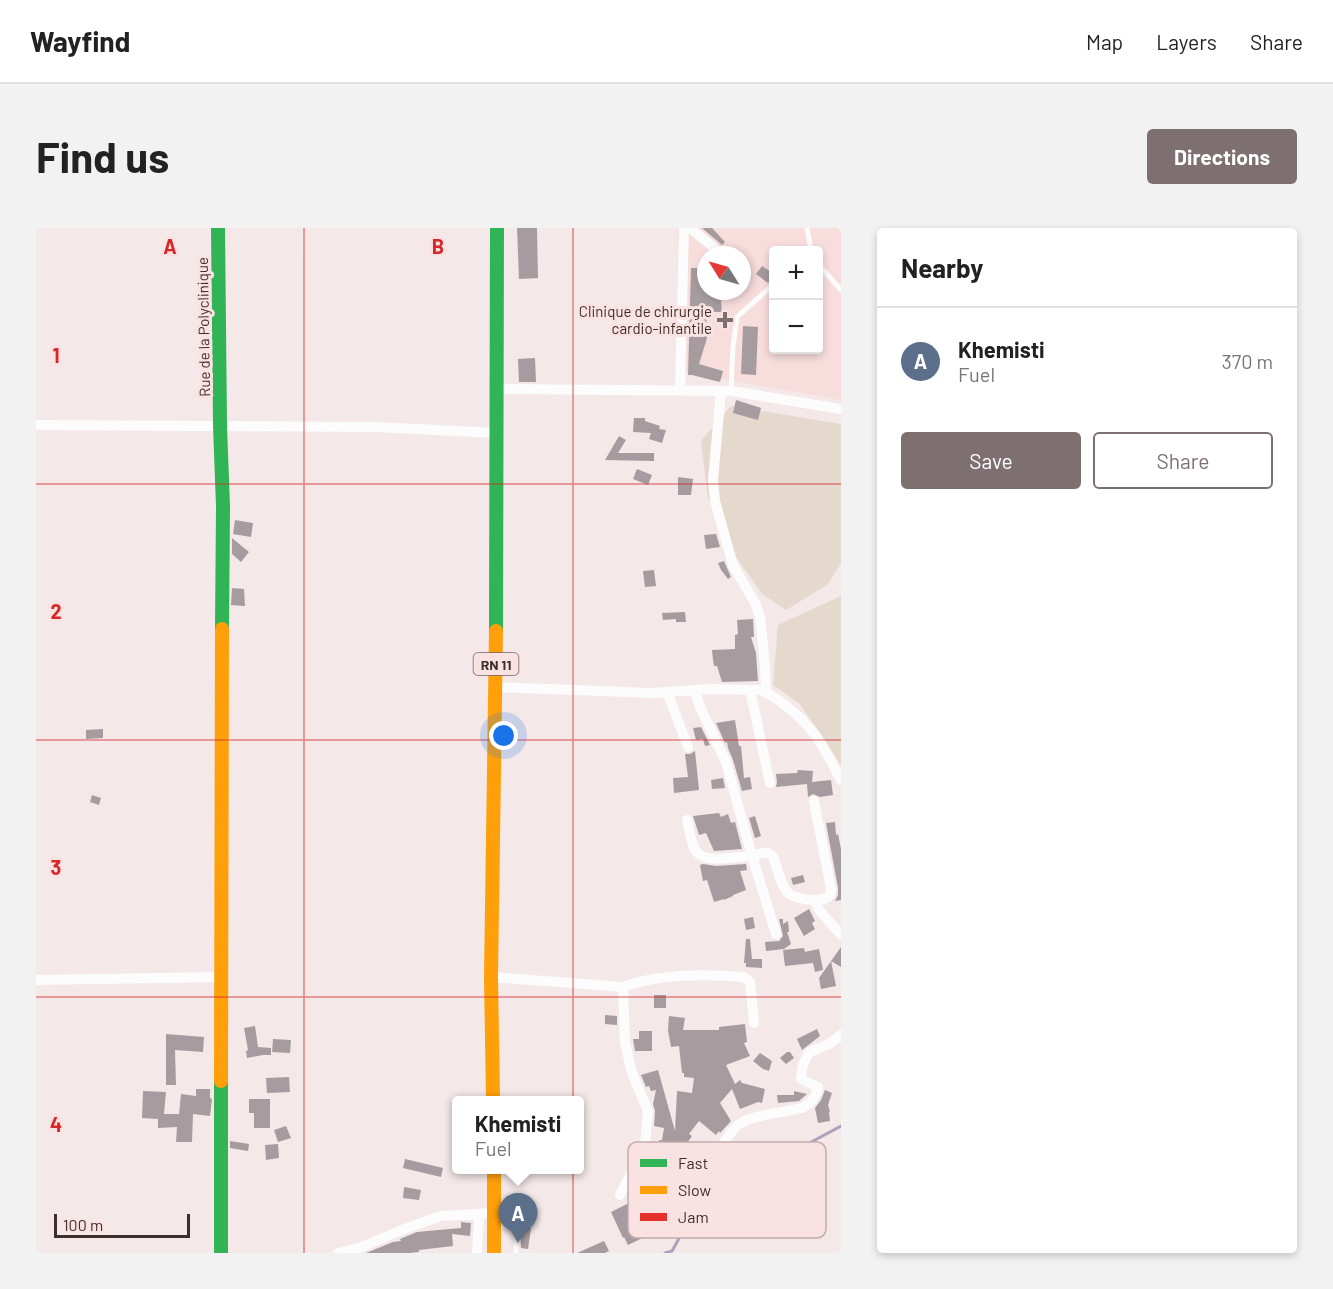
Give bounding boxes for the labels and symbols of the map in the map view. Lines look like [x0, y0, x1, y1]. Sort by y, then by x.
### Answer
text: A [163, 234, 177, 258]
text: B [432, 234, 444, 258]
north arrow [697, 246, 751, 300]
street label: Rue de la Polyclinique [193, 257, 213, 397]
place label: Clinique de chirurgie cardio-infantile [579, 302, 712, 337]
marker: Clinique de chirurgie cardio-infantile [716, 311, 734, 329]
text: 1 [52, 343, 60, 367]
text: 2 [50, 599, 62, 623]
road number: RN 11 [474, 653, 518, 675]
your location [489, 721, 518, 750]
text: 3 [51, 855, 61, 879]
text: 4 [50, 1112, 62, 1136]
legend [628, 1142, 826, 1238]
text: Fast [678, 1153, 708, 1172]
text: Slow [678, 1180, 711, 1199]
pin: A [498, 1194, 538, 1243]
text: Jam [678, 1207, 709, 1226]
scale bar [54, 1211, 190, 1238]

